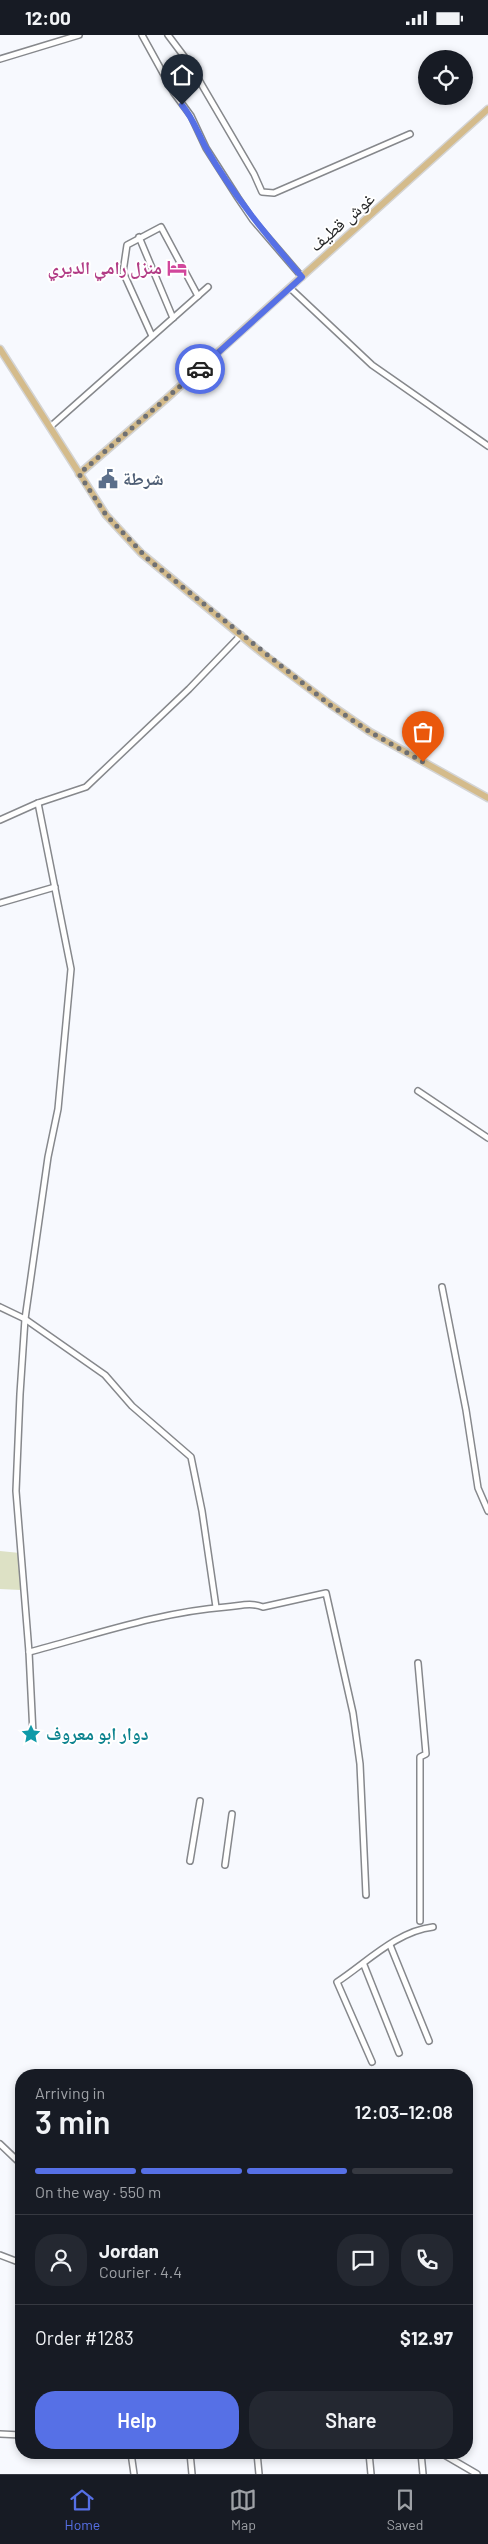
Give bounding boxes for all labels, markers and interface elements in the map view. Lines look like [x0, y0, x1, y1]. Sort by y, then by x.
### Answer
text: 12:00 [25, 6, 71, 29]
map controls [418, 50, 473, 105]
button: locate [418, 50, 473, 105]
pin [161, 54, 203, 105]
icon: home [168, 61, 196, 89]
street label: غوش قطيف [304, 187, 379, 256]
place label: منزل رامي الديري [48, 256, 162, 282]
hotel icon: منزل رامي الديري [166, 257, 188, 279]
courier [175, 344, 225, 394]
icon: car [186, 355, 214, 383]
place label: شرطة [123, 467, 164, 489]
public building icon: شرطة [97, 468, 119, 490]
pin [402, 711, 444, 762]
icon: bag [409, 718, 437, 746]
place label: دوار ابو معروف [46, 1722, 149, 1745]
place icon: دوار ابو معروف [20, 1723, 42, 1745]
text: Arriving in [35, 2083, 105, 2102]
text: 12:03–12:08 [354, 2100, 453, 2123]
text: 3 min [35, 2102, 111, 2140]
text: On the way · 550 m [35, 2182, 161, 2201]
button: person [35, 2234, 87, 2286]
button: chat [337, 2234, 389, 2286]
button: phone [401, 2234, 453, 2286]
text: Jordan [99, 2239, 159, 2262]
text: Courier · 4.4 [99, 2262, 182, 2281]
text: Order #1283 [35, 2326, 134, 2349]
text: $12.97 [400, 2326, 453, 2349]
button: Help [35, 2391, 239, 2449]
button: Share [249, 2391, 453, 2449]
tab: Home [65, 2486, 100, 2533]
tab: Map [229, 2486, 257, 2533]
tab: Saved [387, 2486, 423, 2533]

